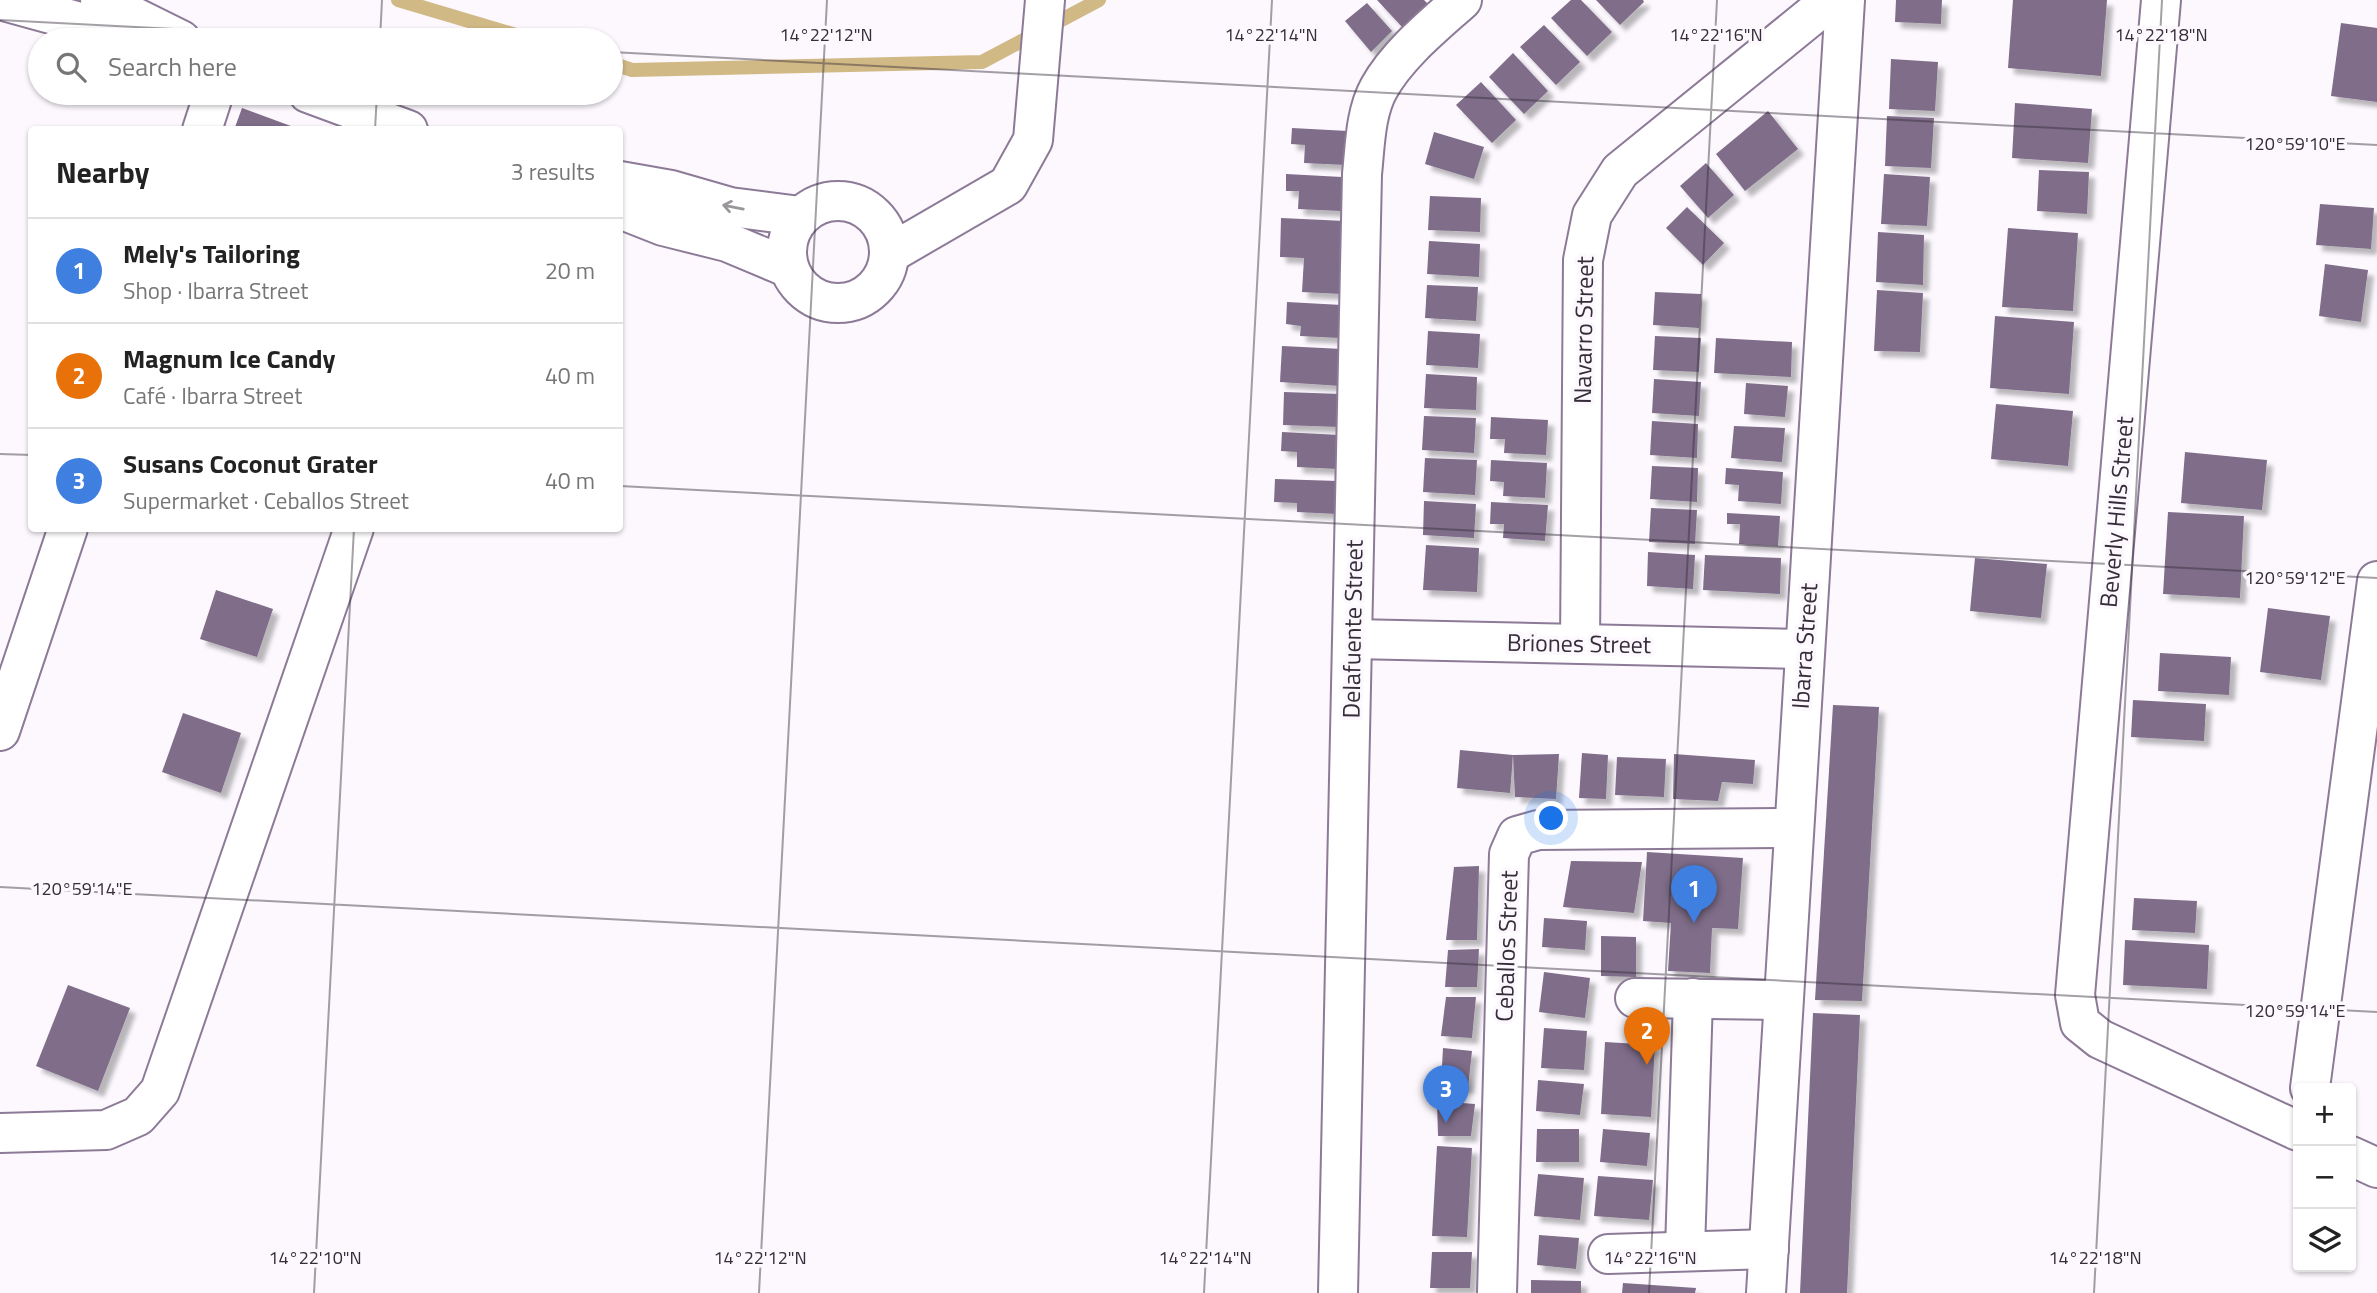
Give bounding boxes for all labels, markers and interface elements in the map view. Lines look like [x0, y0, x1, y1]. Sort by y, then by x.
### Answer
text: 14°22'12"N [779, 21, 873, 48]
text: 14°22'14"N [1224, 21, 1318, 48]
text: 14°22'16"N [1669, 21, 1763, 48]
text: 14°22'18"N [2114, 21, 2208, 48]
search box [28, 28, 623, 105]
text: Search here [108, 47, 237, 86]
icon: search [52, 48, 90, 86]
text: 120°59'10"E [2244, 130, 2346, 157]
text: Nearby [56, 149, 149, 195]
text: 3 results [511, 154, 595, 189]
one-way arrow [722, 200, 745, 213]
text: Mely's Tailoring [123, 234, 300, 273]
text: 1 [73, 253, 85, 288]
text: 20 m [545, 253, 595, 288]
street label: Navarro Street [1564, 255, 1602, 404]
text: Shop · Ibarra Street [123, 273, 308, 308]
text: Magnum Ice Candy [123, 339, 336, 378]
text: 2 [73, 358, 85, 393]
text: 40 m [545, 358, 595, 393]
text: Café · Ibarra Street [123, 378, 302, 413]
street label: Beverly Hills Street [2090, 414, 2142, 609]
text: Susans Coconut Grater [123, 444, 378, 483]
text: 3 [73, 463, 85, 498]
text: 40 m [545, 463, 595, 498]
text: Supermarket · Ceballos Street [123, 483, 409, 518]
street label: Delafuente Street [1332, 539, 1372, 719]
text: 120°59'12"E [2244, 564, 2346, 591]
street label: Ibarra Street [1782, 581, 1826, 710]
street label: Briones Street [1507, 624, 1652, 662]
your location [1534, 801, 1568, 835]
pin: 1 [1671, 865, 1717, 923]
street label: Ceballos Street [1485, 869, 1527, 1022]
text: 120°59'14"E [31, 875, 133, 902]
text: 120°59'14"E [2244, 997, 2346, 1024]
pin: 2 [1624, 1007, 1670, 1065]
pin: 3 [1423, 1065, 1469, 1123]
map controls [2293, 1083, 2356, 1272]
button: + [2293, 1083, 2356, 1146]
button: − [2293, 1146, 2356, 1209]
button: layers [2293, 1209, 2356, 1272]
text: 14°22'10"N [268, 1244, 362, 1271]
text: 14°22'12"N [713, 1244, 807, 1271]
text: 14°22'14"N [1158, 1244, 1252, 1271]
text: 14°22'16"N [1603, 1244, 1697, 1271]
text: 14°22'18"N [2048, 1244, 2142, 1271]

